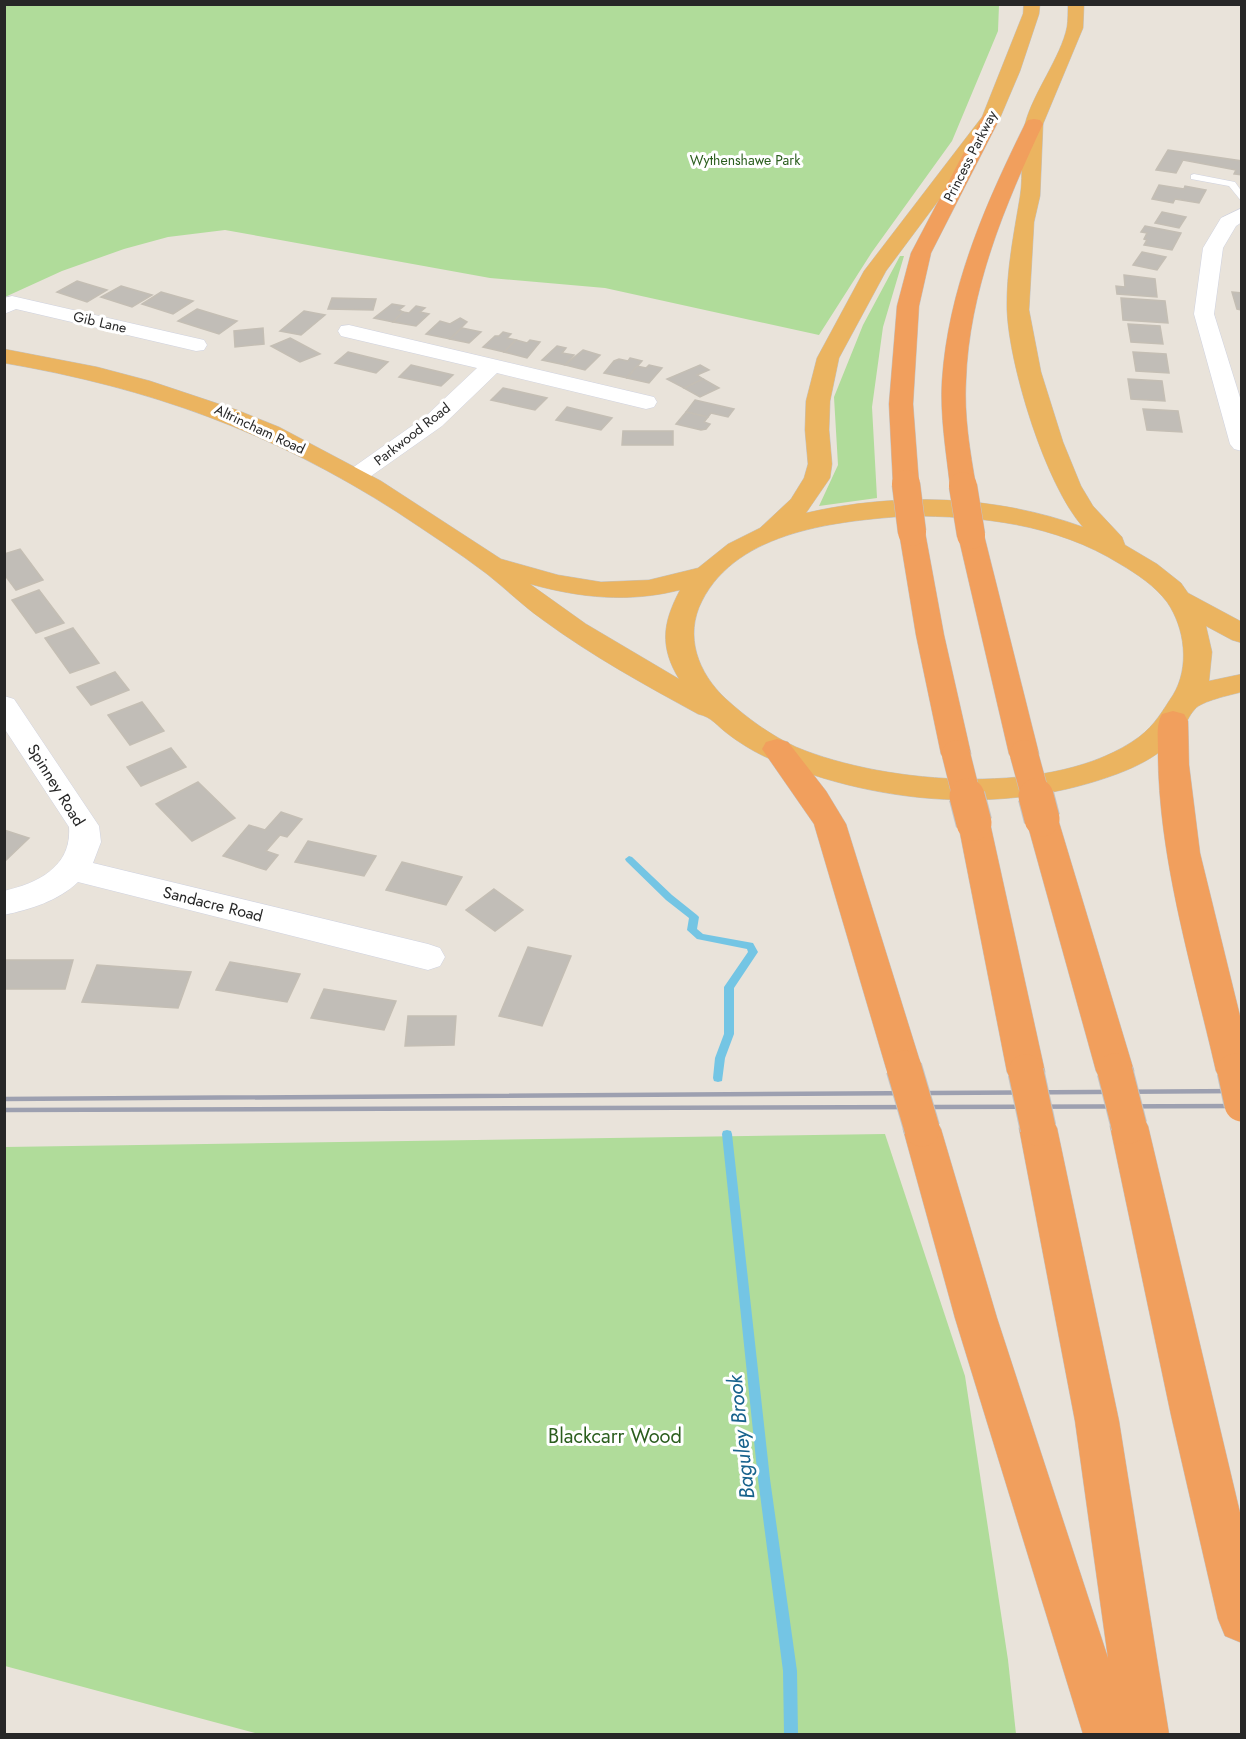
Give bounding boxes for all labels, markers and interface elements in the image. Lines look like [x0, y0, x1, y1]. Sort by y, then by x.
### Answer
street label: Princess Parkway [938, 106, 1002, 205]
park label: Wythenshawe Park [690, 150, 801, 170]
street label: Gib Lane [71, 306, 129, 338]
street label: Parkwood Road [370, 398, 454, 470]
street label: Altrincham Road [211, 399, 309, 459]
street label: Spinney Road [22, 739, 90, 831]
street label: Sandacre Road [161, 880, 265, 928]
water label: Baguley Brook [719, 1372, 762, 1501]
park label: Blackcarr Wood [548, 1422, 682, 1451]

